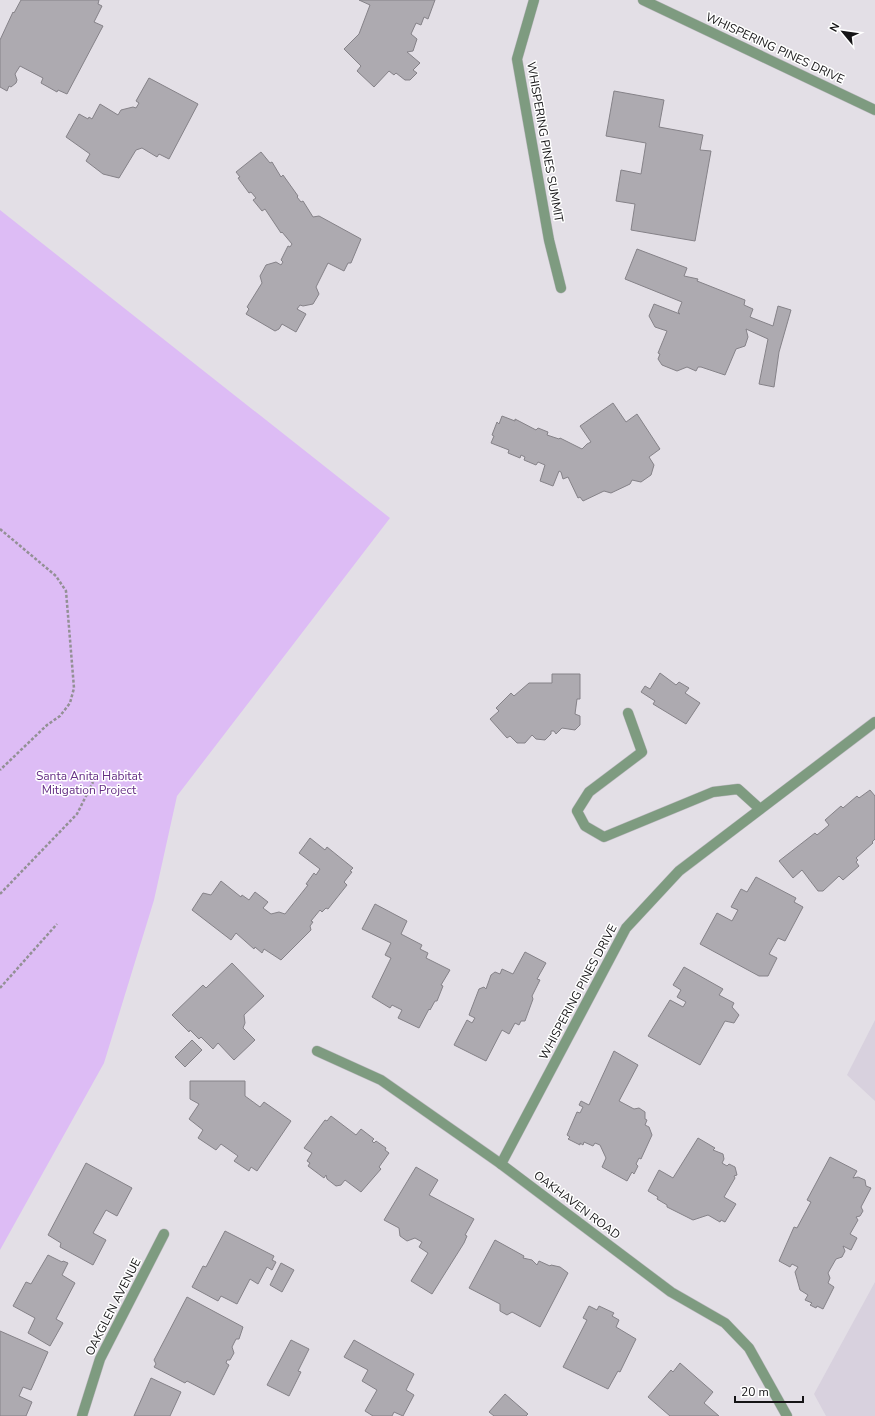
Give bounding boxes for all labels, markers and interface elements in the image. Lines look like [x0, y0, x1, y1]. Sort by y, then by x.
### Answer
street label: WHISPERING PINES DRIVE [703, 9, 847, 87]
north arrow [823, 12, 863, 52]
street label: WHISPERING PINES SUMMIT [523, 60, 567, 224]
park label: Santa Anita Habitat Mitigation Project [36, 768, 143, 798]
street label: WHISPERING PINES DRIVE [535, 921, 621, 1063]
street label: OAKHAVEN ROAD [530, 1167, 624, 1243]
street label: OAKGLEN AVENUE [82, 1256, 144, 1358]
scale bar [735, 1378, 803, 1404]
text: 20 m [741, 1384, 769, 1400]

